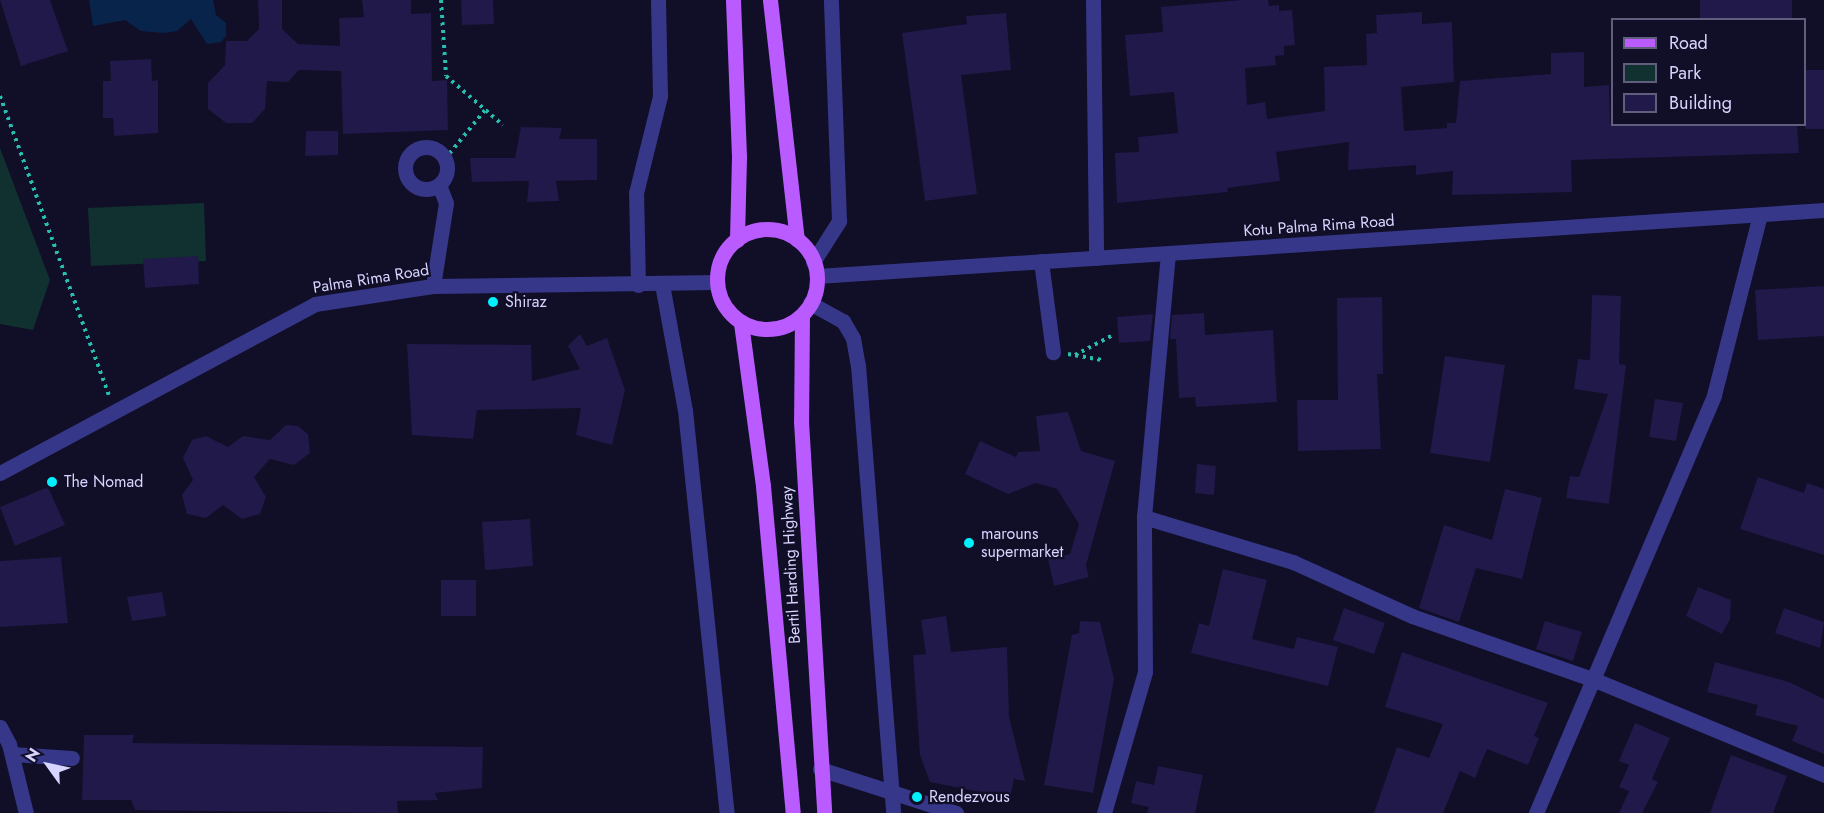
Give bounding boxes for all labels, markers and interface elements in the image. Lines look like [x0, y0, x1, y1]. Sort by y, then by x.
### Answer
legend [1611, 18, 1806, 126]
text: Road [1669, 30, 1708, 56]
text: Park [1669, 60, 1701, 86]
text: Building [1669, 90, 1732, 116]
street label: Kotu Palma Rima Road [1243, 211, 1395, 241]
street label: Palma Rima Road [312, 260, 430, 298]
place label: Shiraz [505, 292, 547, 312]
marker: Shiraz [486, 295, 500, 309]
place label: The Nomad [64, 472, 143, 492]
marker: The Nomad [45, 475, 59, 489]
street label: Bertil Harding Highway [777, 486, 805, 644]
place label: marouns supermarket [981, 524, 1063, 562]
marker: marouns supermarket [962, 536, 976, 550]
north arrow [18, 735, 78, 795]
text: N [19, 743, 46, 767]
place label: Rendezvous [929, 787, 1010, 807]
marker: Rendezvous [910, 790, 924, 804]

